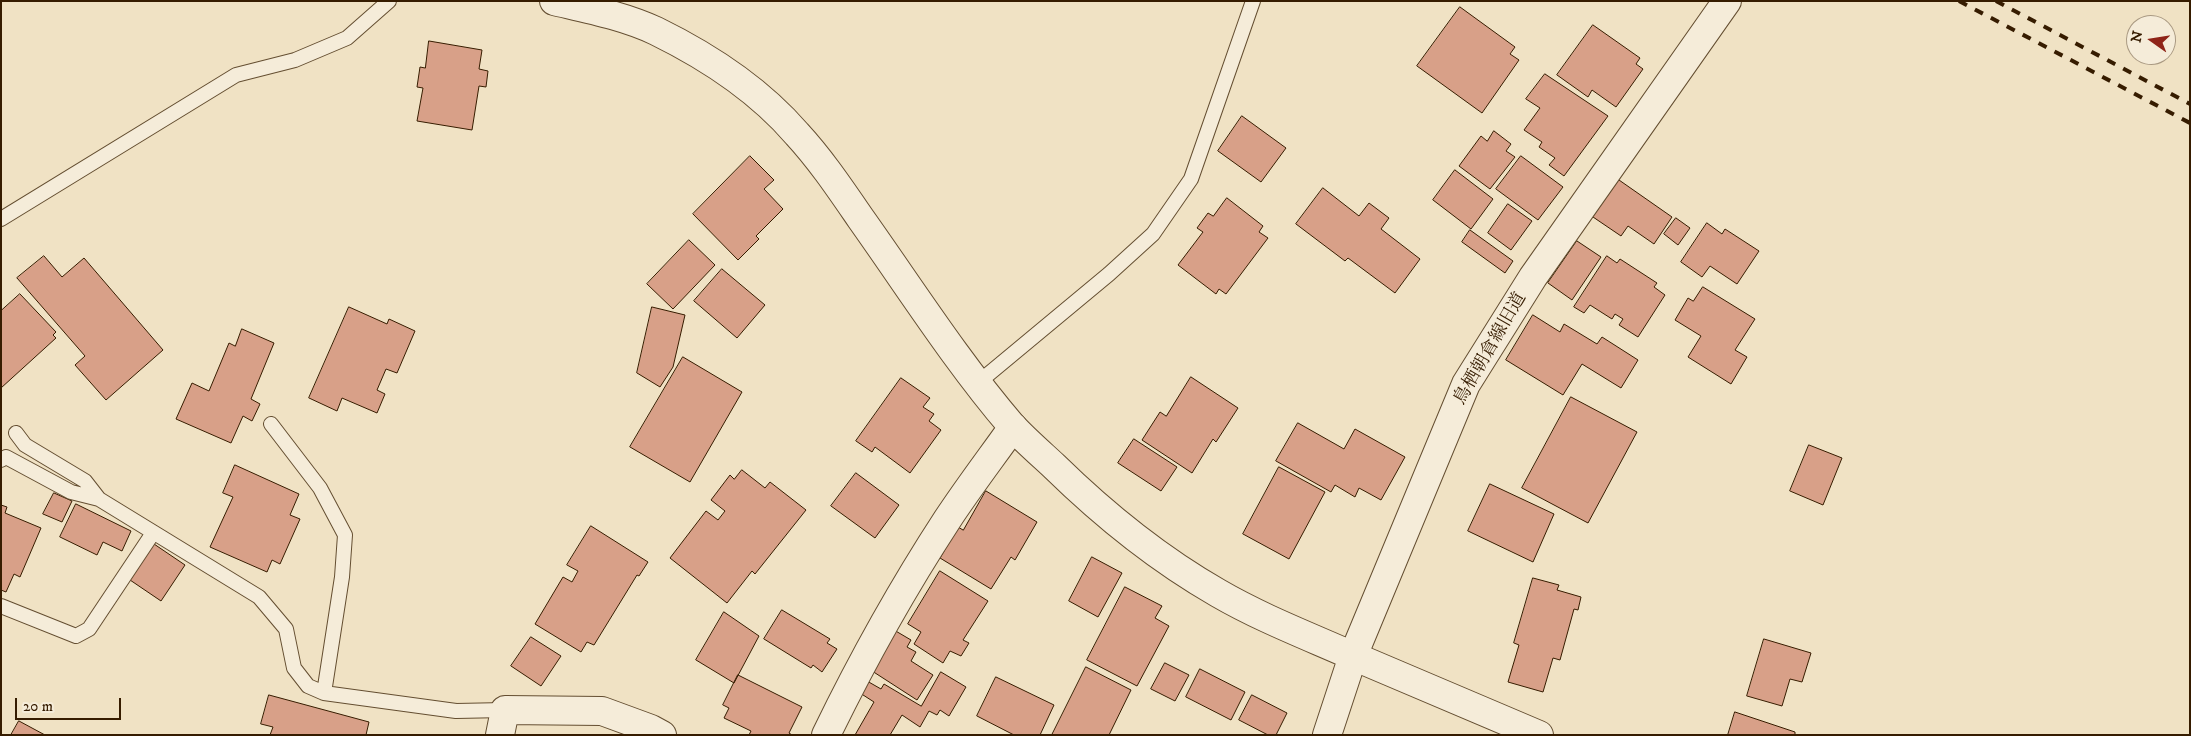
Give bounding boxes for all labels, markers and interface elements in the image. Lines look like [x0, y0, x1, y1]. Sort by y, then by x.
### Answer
north arrow [2126, 15, 2176, 65]
text: N [2127, 29, 2147, 44]
street label: 鳥栖朝倉線旧道 [1450, 289, 1532, 409]
scale bar [18, 688, 124, 720]
text: 20 m [23, 697, 53, 716]

